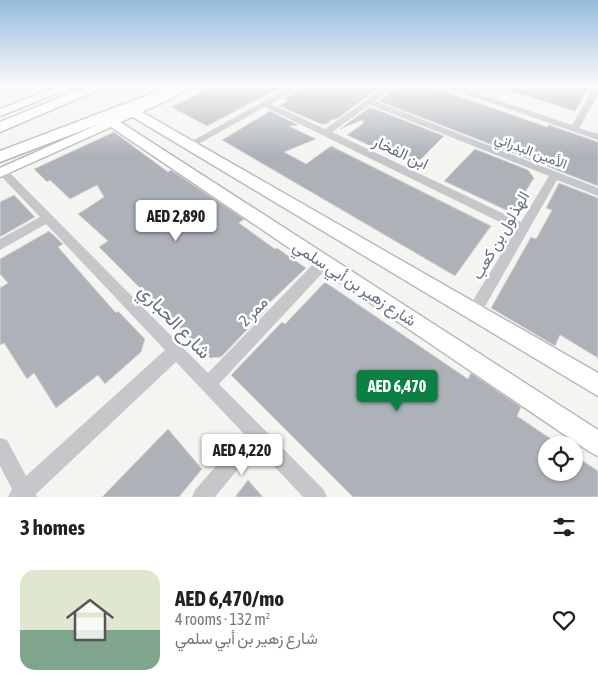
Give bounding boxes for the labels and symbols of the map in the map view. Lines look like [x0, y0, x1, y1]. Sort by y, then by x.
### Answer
street label: الأمين البدراني [491, 130, 569, 176]
street label: ابن الفخار [369, 131, 432, 174]
street label: الهذلول بن كعب [468, 188, 534, 283]
pin: AED 2,890 [119, 200, 233, 242]
street label: شارع زهير بن أبي سلمي [287, 237, 420, 334]
street label: شارع الحباري [130, 279, 216, 366]
street label: ممر 2 [235, 293, 273, 331]
pin: AED 6,470 [340, 370, 454, 412]
pin: AED 4,220 [185, 434, 299, 476]

